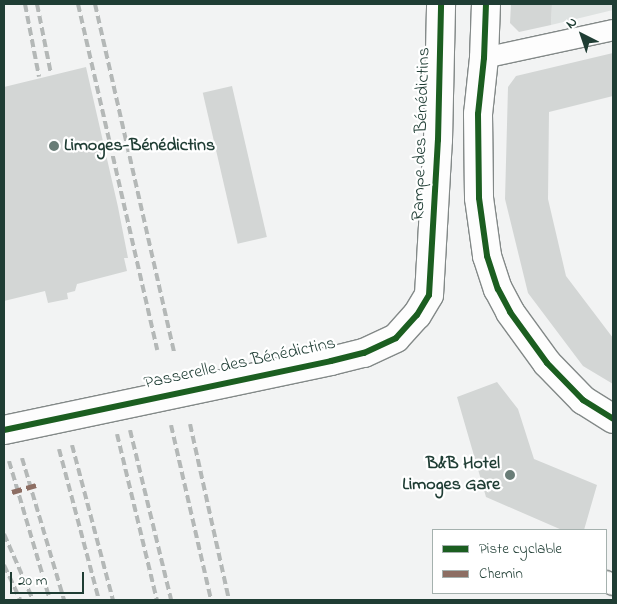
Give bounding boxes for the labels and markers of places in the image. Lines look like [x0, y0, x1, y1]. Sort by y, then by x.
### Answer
place label: Limoges-Bénédictins [64, 135, 215, 157]
marker: Limoges-Bénédictins [48, 140, 60, 152]
place label: B&B Hotel Limoges Gare [402, 454, 500, 496]
marker: B&B Hotel Limoges Gare [504, 469, 516, 481]

